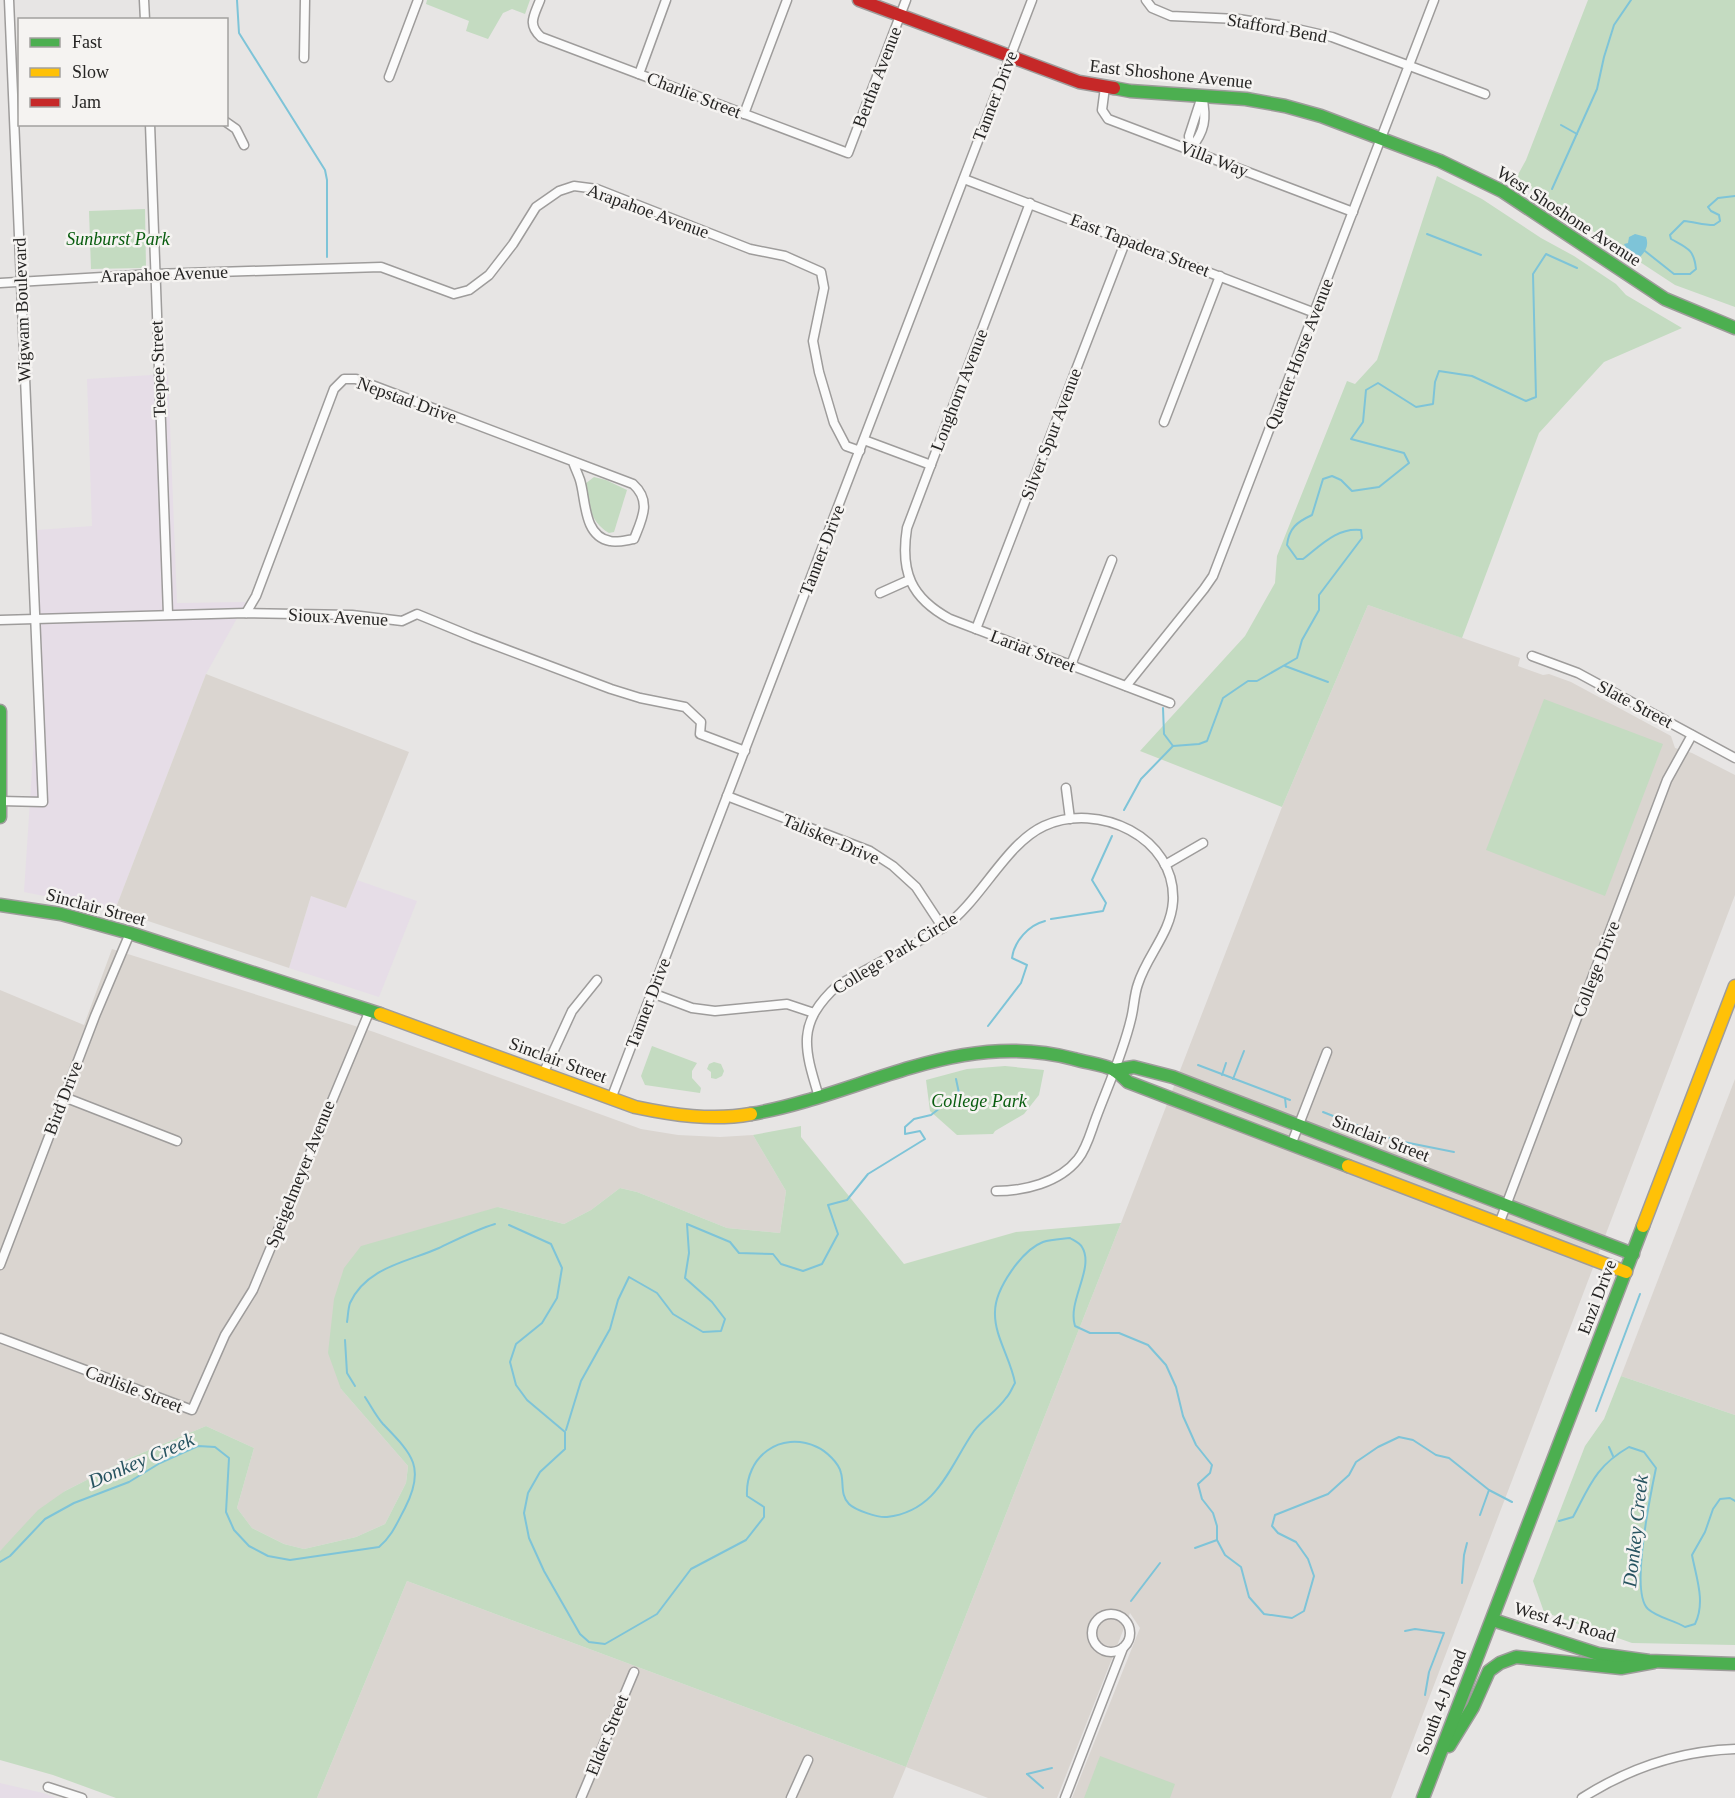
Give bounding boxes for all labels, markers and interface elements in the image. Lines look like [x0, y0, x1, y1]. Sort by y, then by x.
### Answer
street label: Stafford Bend [1225, 9, 1329, 47]
legend [18, 18, 228, 126]
street label: Bertha Avenue [849, 24, 905, 130]
text: Fast [72, 32, 102, 52]
street label: Tanner Drive [969, 48, 1021, 144]
street label: East Shoshone Avenue [1089, 56, 1253, 92]
text: Slow [72, 62, 109, 82]
street label: Charlie Street [644, 68, 744, 122]
text: Jam [72, 92, 101, 112]
street label: Villa Way [1177, 137, 1251, 181]
street label: West Shoshone Avenue [1493, 162, 1645, 270]
street label: Arapahoe Avenue [584, 180, 712, 242]
street label: East Tapadera Street [1068, 209, 1212, 281]
park label: Sunburst Park [66, 229, 171, 249]
street label: Wigwam Boulevard [9, 237, 35, 383]
street label: Arapahoe Avenue [100, 262, 228, 286]
street label: Quarter Horse Avenue [1261, 275, 1337, 433]
street label: Teepee Street [146, 320, 170, 418]
street label: Longhorn Avenue [927, 326, 991, 454]
street label: Silver Spur Avenue [1017, 365, 1085, 503]
street label: Nepstad Drive [354, 373, 460, 427]
street label: Tanner Drive [796, 502, 848, 598]
street label: Sioux Avenue [287, 604, 389, 630]
street label: Lariat Street [988, 626, 1078, 676]
street label: Slate Street [1594, 676, 1676, 732]
street label: Talisker Drive [780, 810, 882, 868]
street label: Sinclair Street [44, 884, 148, 930]
street label: College Park Circle [829, 908, 961, 998]
street label: College Drive [1568, 918, 1624, 1020]
street label: Tanner Drive [622, 955, 674, 1051]
street label: Sinclair Street [506, 1033, 610, 1087]
street label: Bird Drive [40, 1058, 86, 1138]
park label: College Park [931, 1091, 1028, 1111]
street label: Speigelmeyer Avenue [261, 1097, 339, 1251]
street label: Sinclair Street [1330, 1110, 1432, 1166]
street label: Enzi Drive [1574, 1257, 1620, 1337]
street label: Carlisle Street [83, 1361, 185, 1417]
water label: Donkey Creek [84, 1427, 199, 1494]
water label: Donkey Creek [1618, 1473, 1653, 1589]
street label: West 4-J Road [1512, 1598, 1618, 1646]
street label: South 4-J Road [1412, 1647, 1470, 1757]
street label: Elder Street [582, 1692, 632, 1778]

